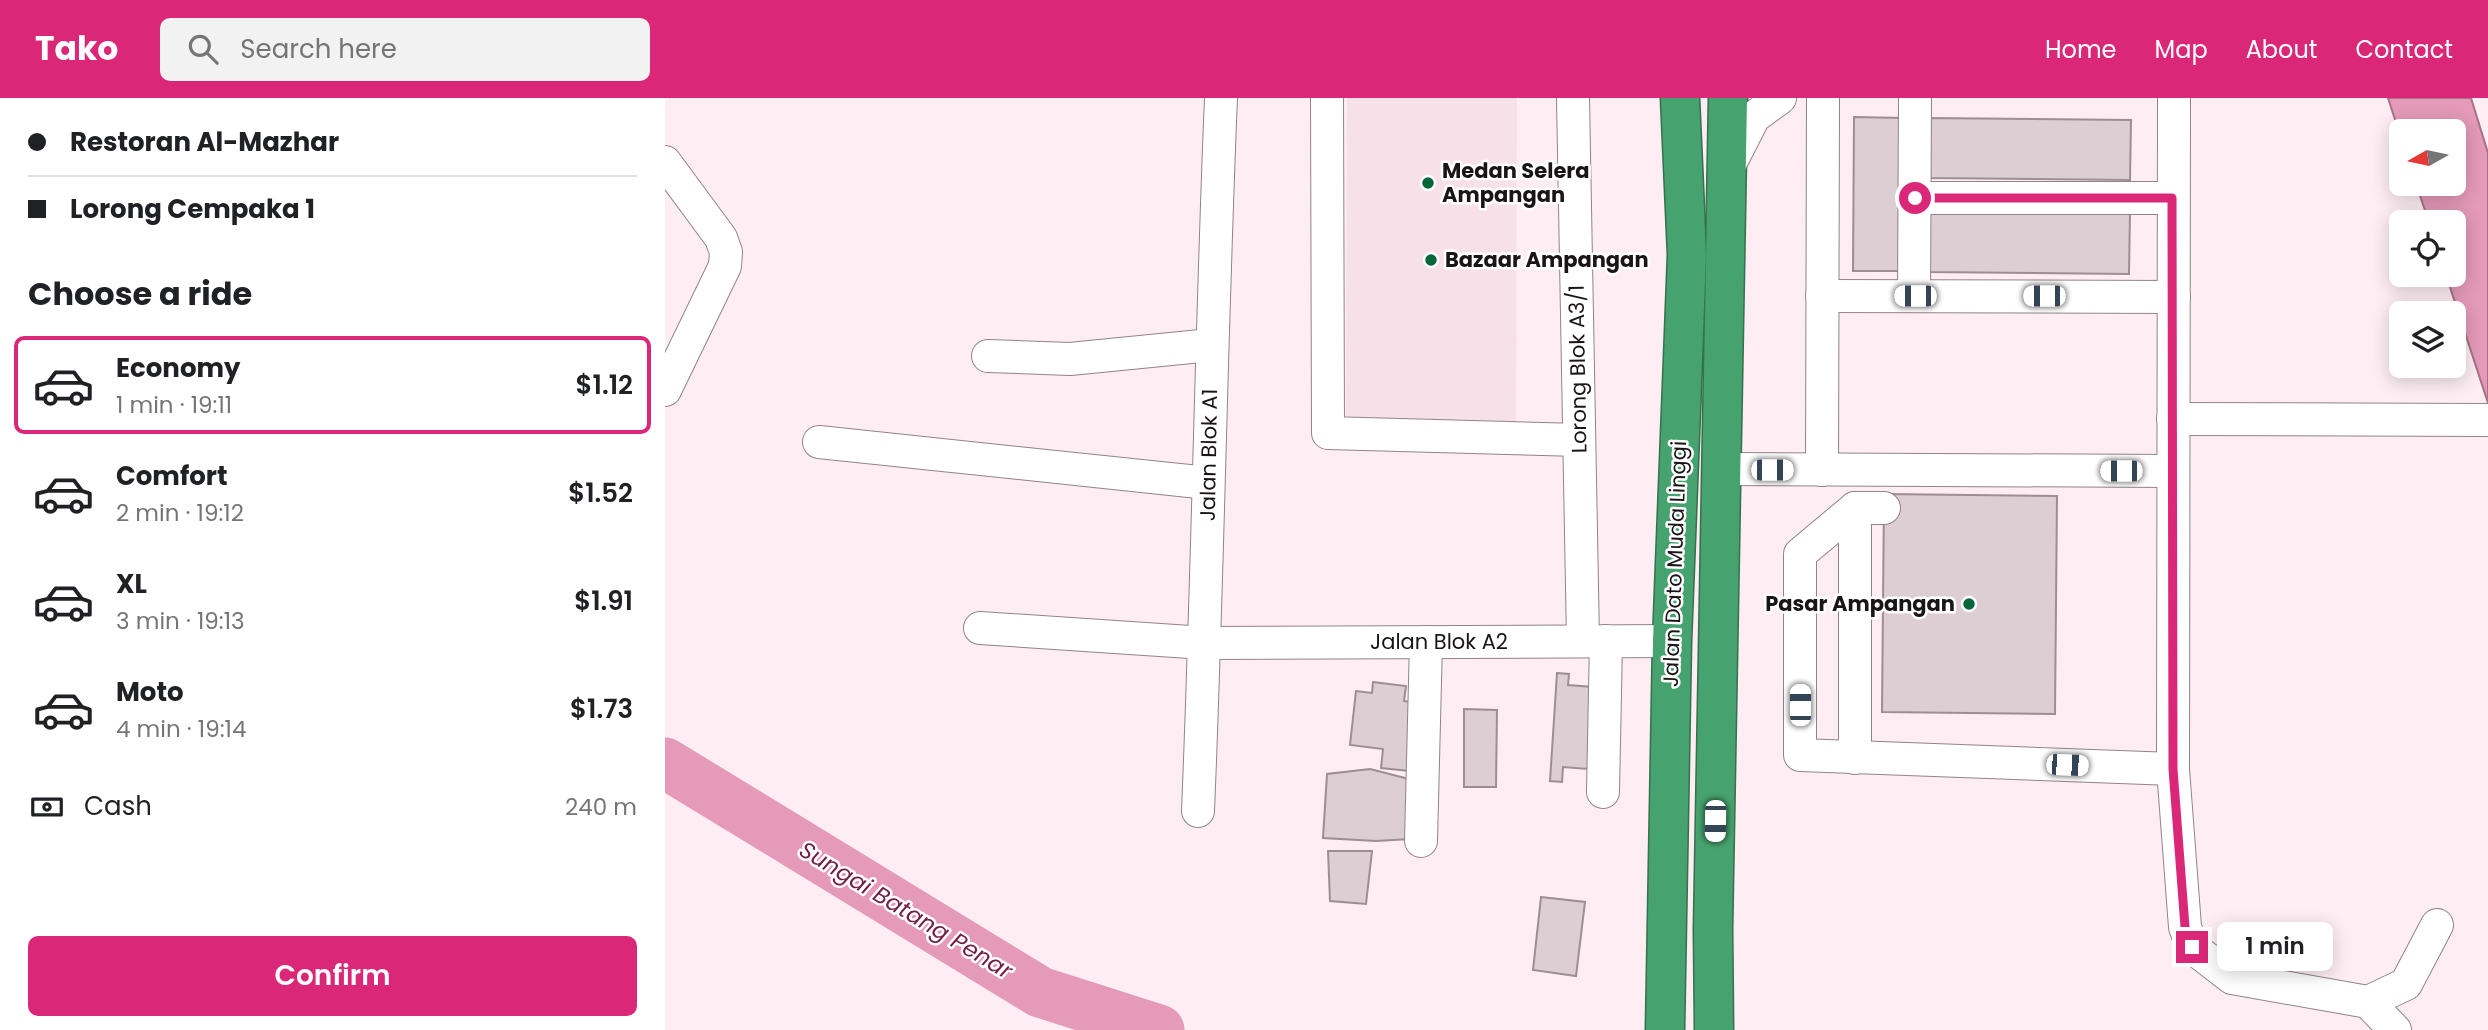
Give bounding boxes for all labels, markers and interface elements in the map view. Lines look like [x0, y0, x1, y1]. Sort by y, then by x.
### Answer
search box [160, 18, 650, 81]
text: Tako [35, 25, 118, 72]
icon: search [184, 30, 222, 68]
text: Search here [240, 31, 397, 67]
text: Home [2045, 33, 2117, 66]
text: Map [2155, 33, 2208, 66]
text: About [2246, 33, 2317, 66]
text: Contact [2355, 33, 2453, 66]
north arrow [2389, 119, 2466, 196]
map controls [2389, 119, 2466, 378]
text: Restoran Al-Mazhar [70, 124, 339, 160]
place label: Medan Selera Ampangan [1442, 156, 1590, 209]
marker: Medan Selera Ampangan [1420, 175, 1436, 191]
route start [1899, 182, 1931, 214]
text: Lorong Cempaka 1 [70, 191, 315, 227]
button: locate [2389, 210, 2466, 287]
place label: Bazaar Ampangan [1445, 245, 1649, 274]
marker: Bazaar Ampangan [1423, 252, 1439, 268]
text: Choose a ride [28, 271, 252, 316]
street label: Lorong Blok A3/1 [1562, 285, 1593, 453]
car [1895, 286, 1937, 307]
car [2024, 286, 2066, 307]
button: layers [2389, 301, 2466, 378]
text: Economy [116, 350, 240, 386]
icon: car [32, 354, 95, 417]
text: $1.12 [575, 367, 633, 403]
street label: Jalan Blok A1 [1193, 388, 1224, 521]
text: 1 min · 19:11 [116, 389, 232, 421]
street label: Jalan Dato Muda Linggi [1656, 440, 1693, 688]
text: Comfort [116, 458, 228, 494]
car [1752, 460, 1794, 481]
car [2101, 461, 2143, 482]
icon: car [32, 462, 95, 525]
text: $1.52 [568, 475, 633, 511]
text: 2 min · 19:12 [116, 497, 244, 529]
text: XL [116, 566, 147, 602]
icon: car [32, 570, 95, 633]
text: $1.91 [574, 583, 633, 619]
place label: Pasar Ampangan [1765, 589, 1955, 618]
marker: Pasar Ampangan [1961, 596, 1977, 612]
text: 3 min · 19:13 [116, 605, 245, 637]
street label: Jalan Blok A2 [1370, 627, 1508, 656]
text: Moto [116, 674, 184, 710]
icon: car [32, 678, 95, 741]
car [1790, 684, 1811, 726]
text: $1.73 [570, 691, 633, 727]
text: 4 min · 19:14 [116, 713, 246, 745]
car [2046, 754, 2089, 776]
icon: cash [28, 788, 66, 826]
text: Cash [84, 788, 152, 824]
text: 240 m [565, 791, 637, 823]
car [1705, 800, 1726, 842]
water label: Sungai Batang Penar [793, 834, 1020, 987]
callout: 1 min [2217, 922, 2332, 972]
text: 1 min [2245, 930, 2305, 962]
route end [2176, 931, 2208, 963]
button: Confirm [28, 936, 637, 1016]

